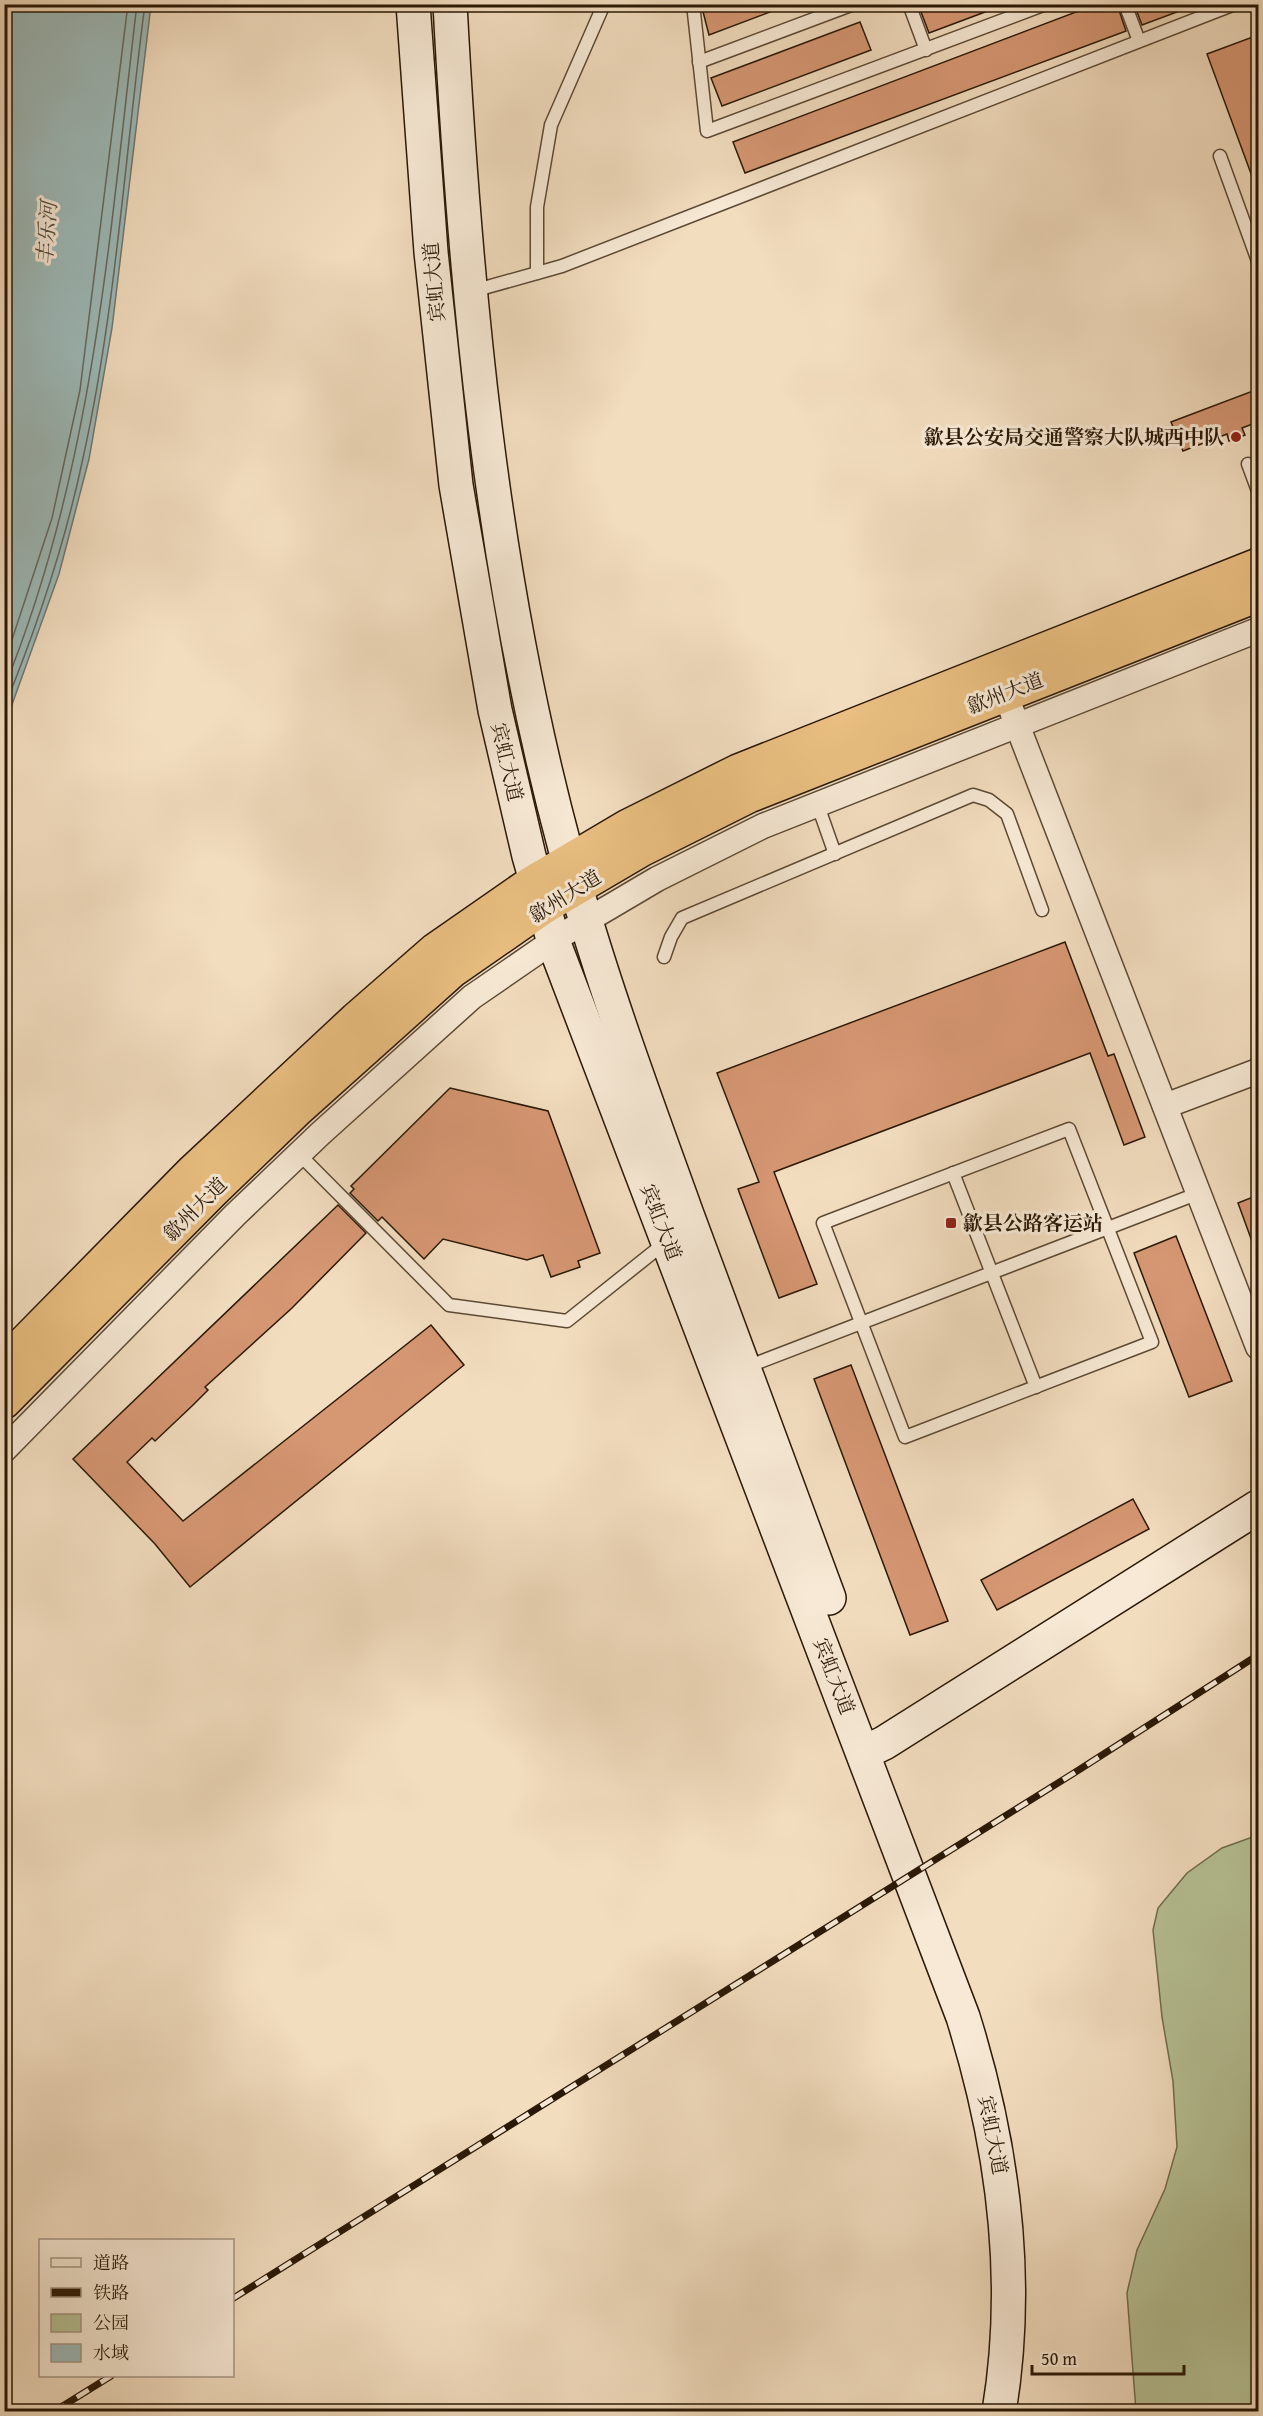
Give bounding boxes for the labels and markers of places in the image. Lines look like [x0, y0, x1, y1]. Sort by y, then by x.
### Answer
place label: 歙县公安局交通警察大队城西中队 [924, 422, 1224, 451]
marker: 歙县公安局交通警察大队城西中队 [1229, 430, 1243, 444]
place label: 歙县公路客运站 [963, 1208, 1103, 1237]
marker: 歙县公路客运站 [944, 1216, 958, 1230]

